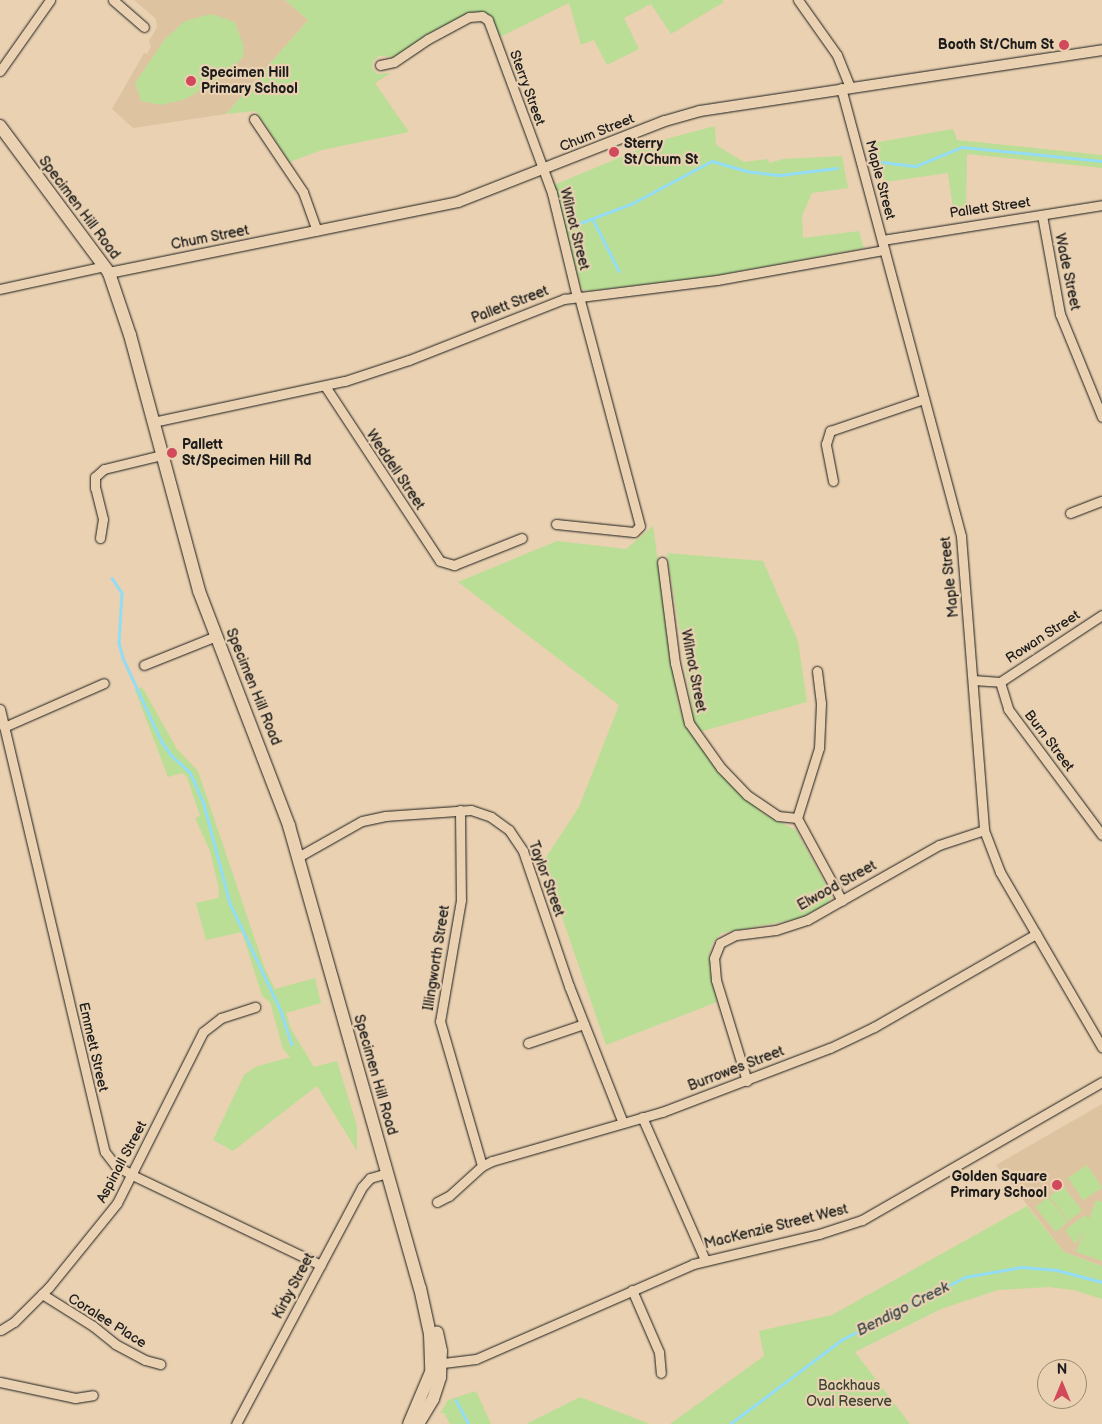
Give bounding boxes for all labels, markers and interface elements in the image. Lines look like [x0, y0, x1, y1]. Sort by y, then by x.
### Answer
place label: Booth St/Chum St [938, 37, 1054, 53]
marker: Booth St/Chum St [1058, 39, 1070, 51]
street label: Sterry Street [505, 48, 549, 128]
place label: Specimen Hill Primary School [201, 65, 298, 98]
marker: Specimen Hill Primary School [185, 75, 197, 87]
street label: Chum Street [557, 110, 637, 156]
place label: Sterry St/Chum St [624, 136, 698, 168]
street label: Maple Street [861, 138, 899, 222]
marker: Sterry St/Chum St [608, 146, 620, 158]
street label: Specimen Hill Road [35, 153, 123, 263]
street label: Wilmot Street [556, 186, 592, 272]
street label: Pallett Street [949, 194, 1031, 222]
street label: Chum Street [170, 222, 250, 254]
street label: Wade Street [1051, 232, 1083, 312]
street label: Pallett Street [469, 283, 551, 327]
street label: Weddell Street [362, 427, 428, 513]
place label: Pallett St/Specimen Hill Rd [182, 437, 311, 470]
marker: Pallett St/Specimen Hill Rd [166, 447, 178, 459]
street label: Maple Street [937, 536, 963, 618]
street label: Rowan Street [1003, 607, 1083, 667]
street label: Specimen Hill Road [222, 626, 284, 748]
street label: Wilmot Street [677, 628, 709, 714]
street label: Burn Street [1020, 707, 1078, 775]
street label: Taylor Street [525, 839, 567, 919]
street label: Elwood Street [795, 857, 879, 915]
street label: Illingworth Street [420, 904, 454, 1012]
street label: Emmett Street [75, 1001, 111, 1093]
street label: Specimen Hill Road [350, 1013, 400, 1137]
street label: Burrowes Street [685, 1043, 787, 1095]
street label: Aspinall Street [93, 1118, 151, 1206]
place label: Golden Square Primary School [950, 1169, 1047, 1202]
marker: Golden Square Primary School [1051, 1179, 1063, 1191]
street label: MacKenzie Street West [702, 1201, 850, 1253]
street label: Kirby Street [269, 1250, 319, 1322]
water label: Bendigo Creek [854, 1278, 952, 1340]
street label: Coralee Place [65, 1290, 149, 1352]
north arrow [1037, 1359, 1087, 1409]
text: N [1057, 1361, 1067, 1378]
park label: Backhaus Oval Reserve [806, 1378, 892, 1410]

